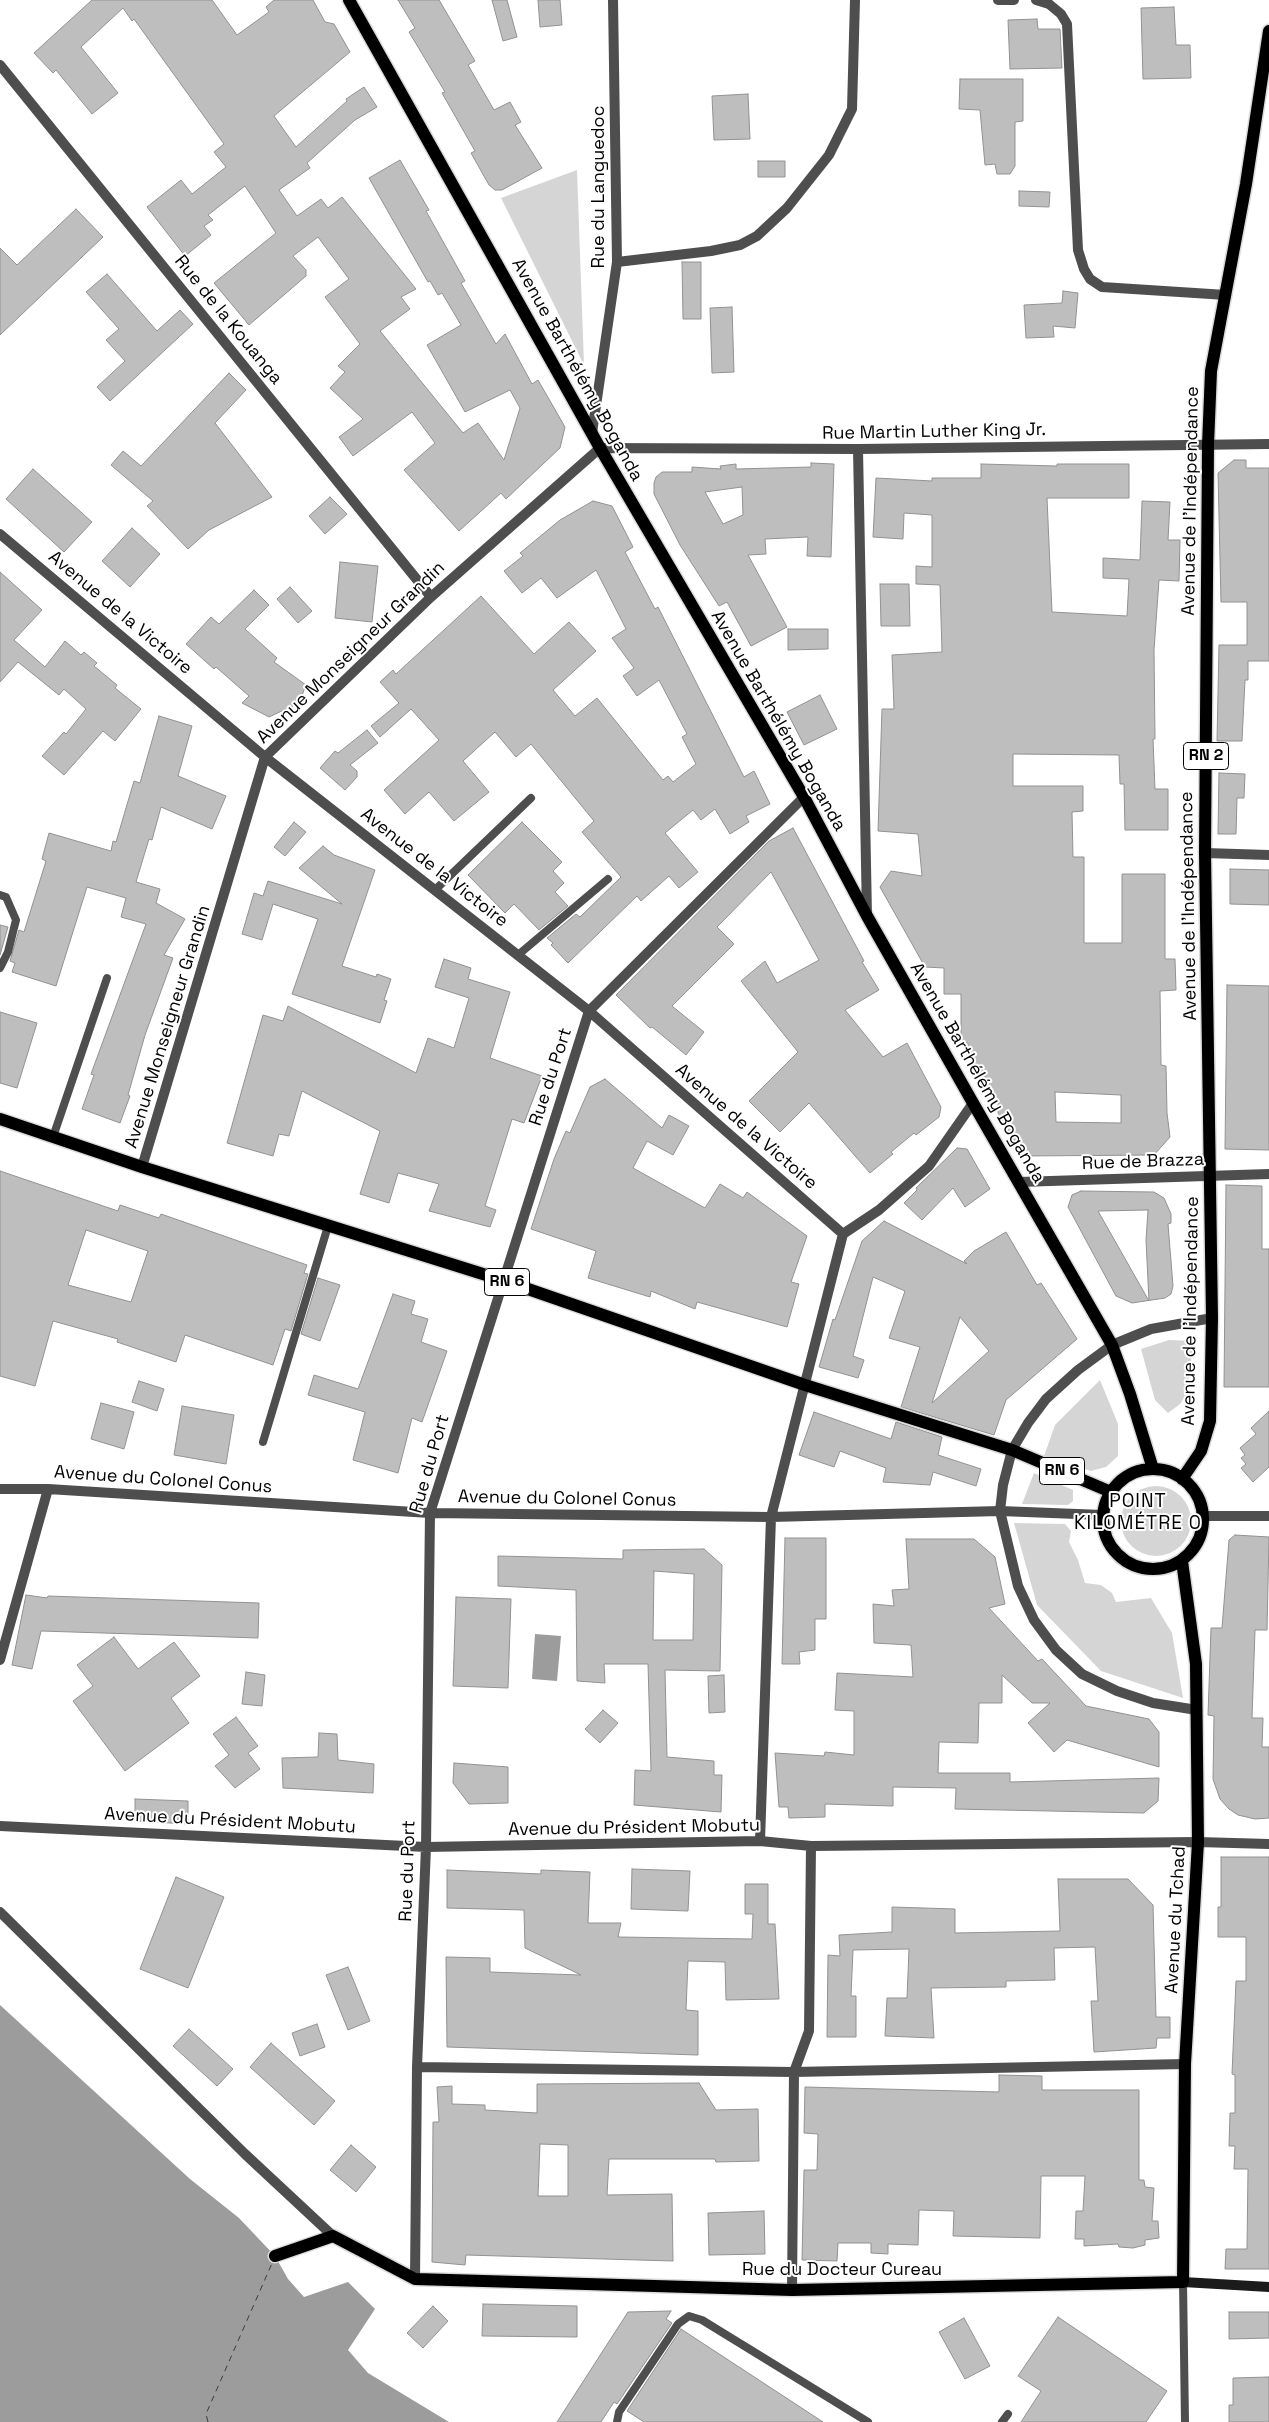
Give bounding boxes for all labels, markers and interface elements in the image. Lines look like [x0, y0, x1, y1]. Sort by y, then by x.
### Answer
street label: Rue du Languedoc [588, 106, 610, 268]
street label: Rue de la Kouanga [169, 251, 287, 389]
street label: Avenue Barthélémy Boganda [507, 255, 647, 485]
street label: Avenue de l'Indépendance [1178, 386, 1204, 616]
street label: Rue Martin Luther King Jr. [822, 419, 1046, 445]
street label: Avenue de la Victoire [44, 547, 196, 679]
street label: Avenue Monseigneur Grandin [253, 557, 449, 749]
street label: Avenue Barthélémy Boganda [706, 607, 850, 835]
road number: RN 2 [1184, 742, 1228, 769]
street label: Avenue de l'Indépendance [1176, 791, 1202, 1021]
street label: Avenue de la Victoire [356, 804, 512, 932]
street label: Avenue Monseigneur Grandin [121, 903, 215, 1151]
street label: Avenue Barthélémy Boganda [905, 959, 1049, 1187]
street label: Rue du Port [525, 1025, 577, 1129]
street label: Avenue de la Victoire [671, 1059, 821, 1195]
street label: Rue de Brazza [1082, 1149, 1204, 1175]
street label: Avenue de l'Indépendance [1178, 1196, 1204, 1426]
road number: RN 6 [484, 1268, 530, 1295]
street label: Rue du Port [406, 1412, 454, 1516]
road number: RN 6 [1040, 1458, 1084, 1484]
street label: Avenue du Colonel Conus [53, 1462, 273, 1498]
street label: Avenue du Colonel Conus [458, 1486, 676, 1512]
district label: POINT KILOMÉTRE 0 [1073, 1491, 1203, 1535]
street label: Avenue du Président Mobutu [104, 1804, 356, 1838]
street label: Avenue du Président Mobutu [508, 1815, 760, 1841]
street label: Rue du Port [395, 1820, 421, 1922]
street label: Avenue du Tchad [1161, 1846, 1191, 1994]
street label: Rue du Docteur Cureau [742, 2259, 942, 2281]

